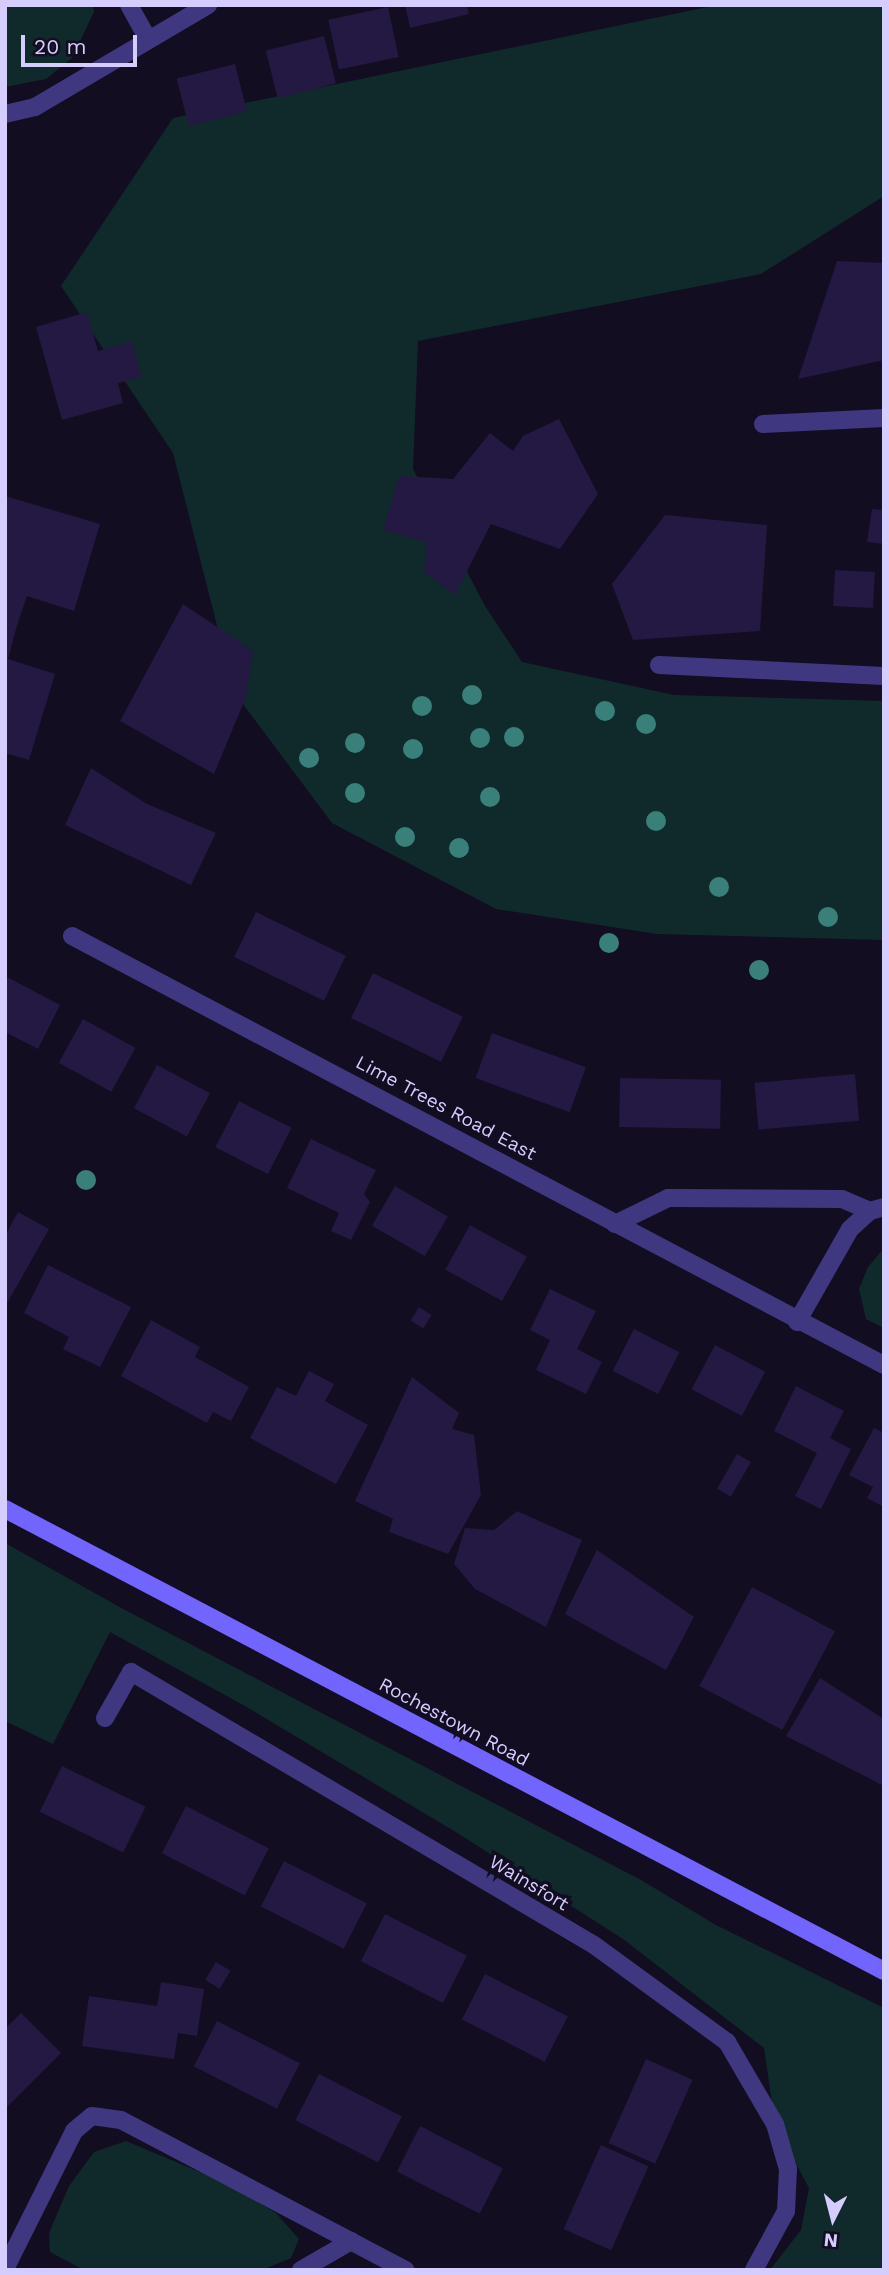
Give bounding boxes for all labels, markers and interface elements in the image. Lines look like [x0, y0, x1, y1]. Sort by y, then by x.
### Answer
scale bar [24, 21, 140, 65]
text: 20 m [34, 34, 86, 59]
street label: Lime Trees Road East [352, 1051, 540, 1165]
street label: Rochestown Road [375, 1673, 533, 1771]
street label: Wainsfort [485, 1850, 573, 1916]
north arrow [798, 2184, 868, 2254]
text: N [823, 2228, 839, 2253]

